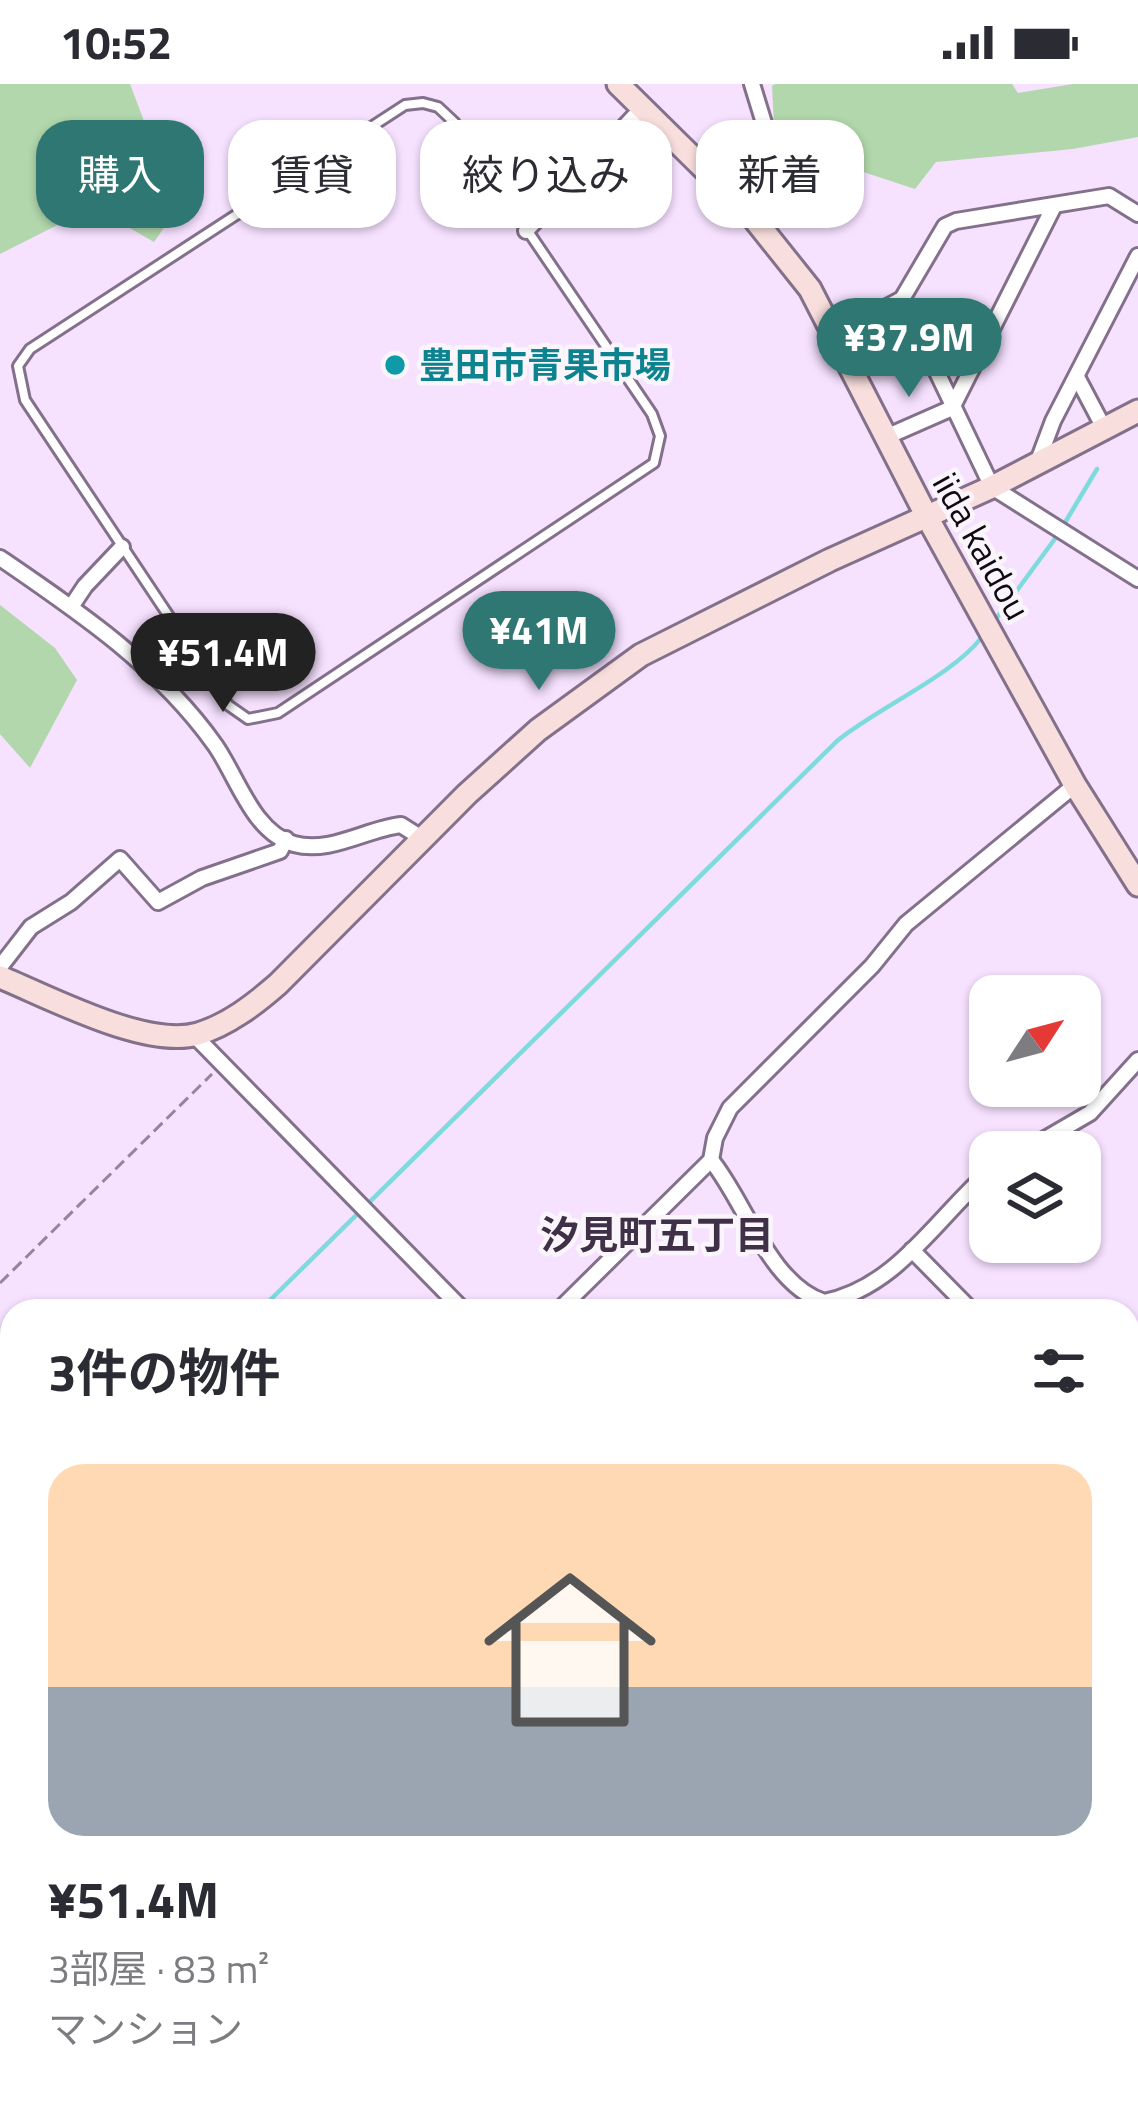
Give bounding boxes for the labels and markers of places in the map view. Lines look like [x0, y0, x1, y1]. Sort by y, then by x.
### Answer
pin: ¥37.9M [811, 298, 1007, 400]
place label: 豊田市青果市場 [419, 337, 671, 392]
marker: 豊田市青果市場 [382, 352, 408, 378]
pin: ¥41M [468, 591, 610, 693]
pin: ¥51.4M [125, 613, 321, 715]

